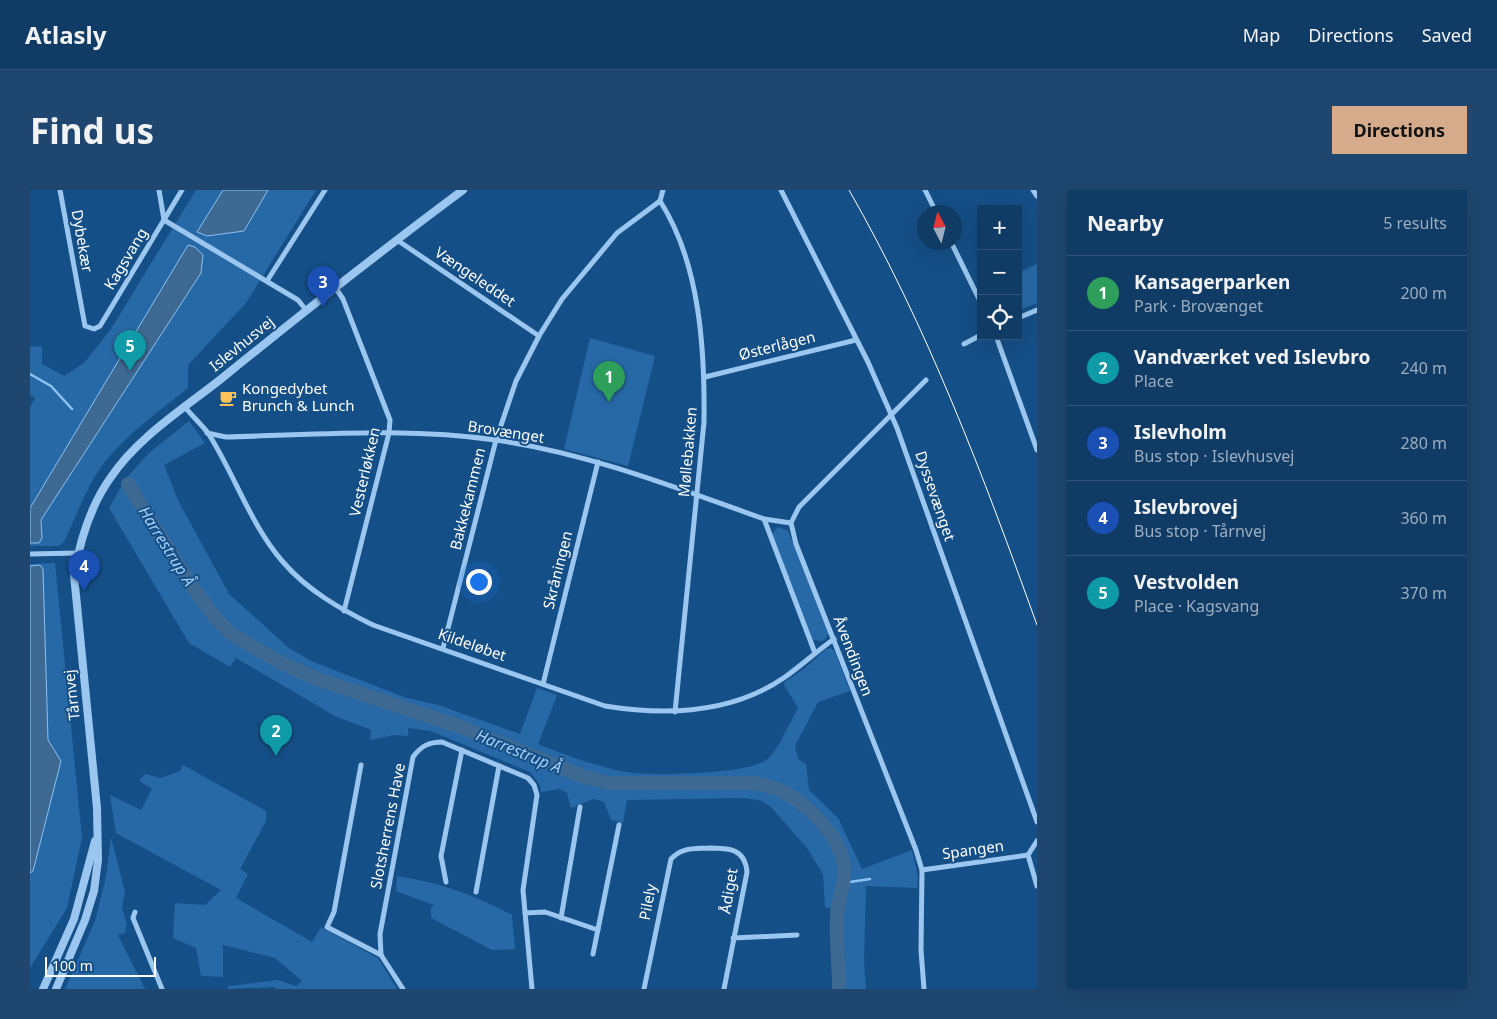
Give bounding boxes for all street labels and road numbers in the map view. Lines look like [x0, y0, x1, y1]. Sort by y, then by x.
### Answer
street label: Dybekær [68, 208, 98, 274]
street label: Kagsvang [99, 224, 151, 293]
street label: Vængeleddet [431, 242, 520, 311]
street label: Islevhusvej [205, 311, 278, 375]
street label: Østerlågen [736, 326, 817, 364]
street label: Møllebakken [673, 406, 701, 498]
street label: Brovænget [466, 415, 547, 447]
street label: Vesterløkken [344, 425, 384, 518]
street label: Bakkekammen [445, 445, 489, 552]
street label: Dyssevænget [911, 448, 961, 544]
street label: Skråningen [538, 529, 576, 611]
street label: Åvendingen [829, 613, 878, 699]
street label: Kildeløbet [436, 623, 510, 665]
street label: Tårnvej [58, 669, 84, 722]
street label: Slotsherrens Have [365, 761, 409, 891]
street label: Spangen [941, 835, 1005, 863]
street label: Ådiget [715, 866, 742, 915]
street label: Pilely [634, 881, 660, 922]

